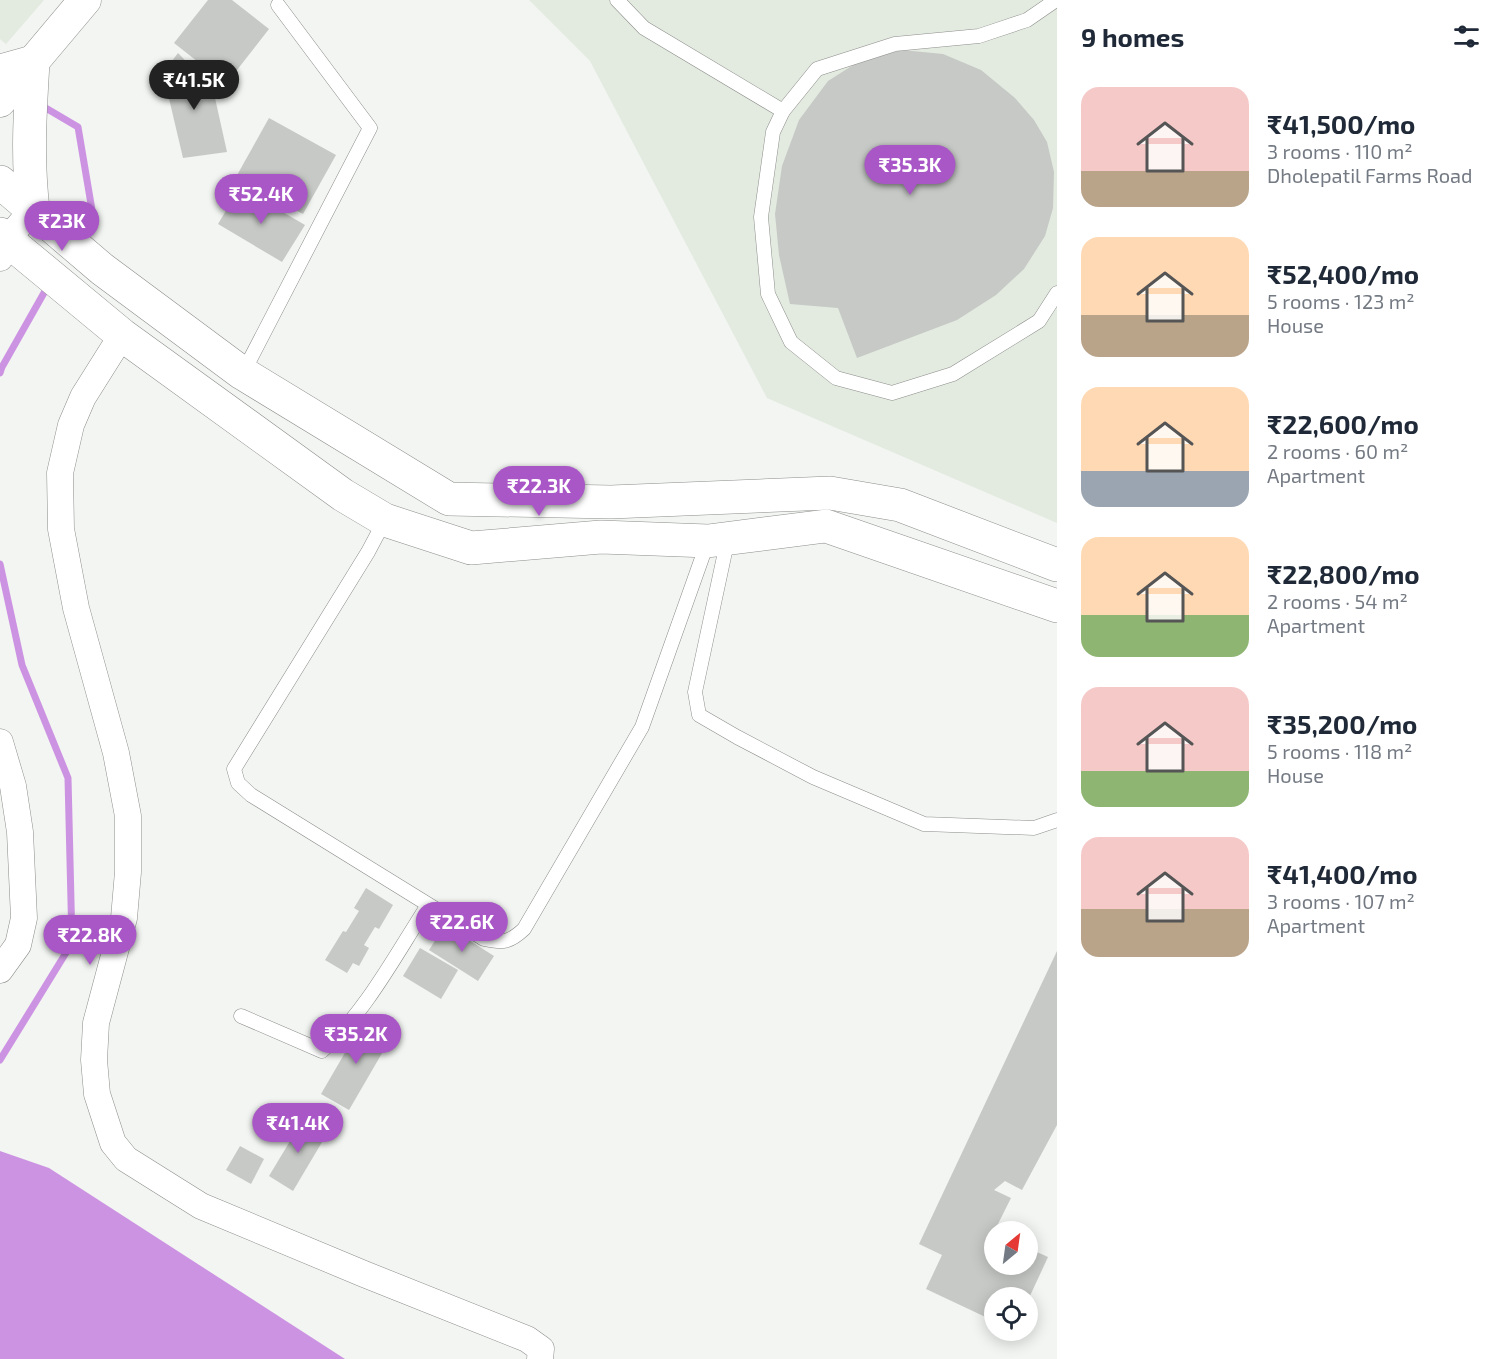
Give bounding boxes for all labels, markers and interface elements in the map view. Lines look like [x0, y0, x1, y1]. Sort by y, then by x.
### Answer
icon: filters [1450, 20, 1483, 53]
text: 9 homes [1081, 21, 1184, 52]
pin: ₹41.5K [145, 60, 243, 111]
text: ₹41.5K [163, 67, 225, 91]
text: ₹41,500/mo [1267, 108, 1415, 139]
icon: home [1129, 111, 1201, 183]
text: 3 rooms · 110 m² [1267, 139, 1413, 163]
pin: ₹35.3K [861, 145, 959, 196]
text: ₹35.3K [878, 152, 942, 176]
text: Dholepatil Farms Road [1267, 163, 1473, 187]
pin: ₹52.4K [212, 174, 310, 225]
text: ₹52.4K [229, 181, 293, 205]
pin: ₹23K [26, 201, 98, 252]
text: ₹23K [38, 208, 86, 232]
text: ₹52,400/mo [1267, 258, 1419, 289]
icon: home [1129, 261, 1201, 333]
text: 5 rooms · 123 m² [1267, 289, 1415, 313]
text: House [1267, 313, 1324, 337]
text: ₹22,600/mo [1267, 408, 1419, 439]
icon: home [1129, 411, 1201, 483]
text: 2 rooms · 60 m² [1267, 439, 1408, 463]
text: Apartment [1267, 463, 1365, 487]
pin: ₹22.3K [490, 466, 588, 517]
text: ₹22.3K [507, 473, 571, 497]
text: ₹22,800/mo [1267, 558, 1420, 589]
icon: home [1129, 561, 1201, 633]
text: 2 rooms · 54 m² [1267, 589, 1408, 613]
text: Apartment [1267, 613, 1365, 637]
text: ₹35,200/mo [1267, 708, 1417, 739]
icon: home [1129, 711, 1201, 783]
text: 5 rooms · 118 m² [1267, 739, 1412, 763]
text: House [1267, 763, 1324, 787]
text: ₹41,400/mo [1267, 858, 1418, 889]
icon: home [1129, 861, 1201, 933]
text: 3 rooms · 107 m² [1267, 889, 1415, 913]
pin: ₹22.6K [413, 902, 511, 953]
text: ₹22.6K [430, 909, 494, 933]
text: Apartment [1267, 913, 1365, 937]
pin: ₹22.8K [41, 915, 139, 966]
text: ₹22.8K [57, 922, 123, 946]
pin: ₹35.2K [307, 1014, 405, 1065]
text: ₹35.2K [324, 1021, 388, 1045]
pin: ₹41.4K [249, 1103, 347, 1154]
text: ₹41.4K [266, 1110, 330, 1134]
north arrow [984, 1221, 1038, 1275]
map controls [984, 1221, 1038, 1341]
button: locate [984, 1287, 1038, 1341]

